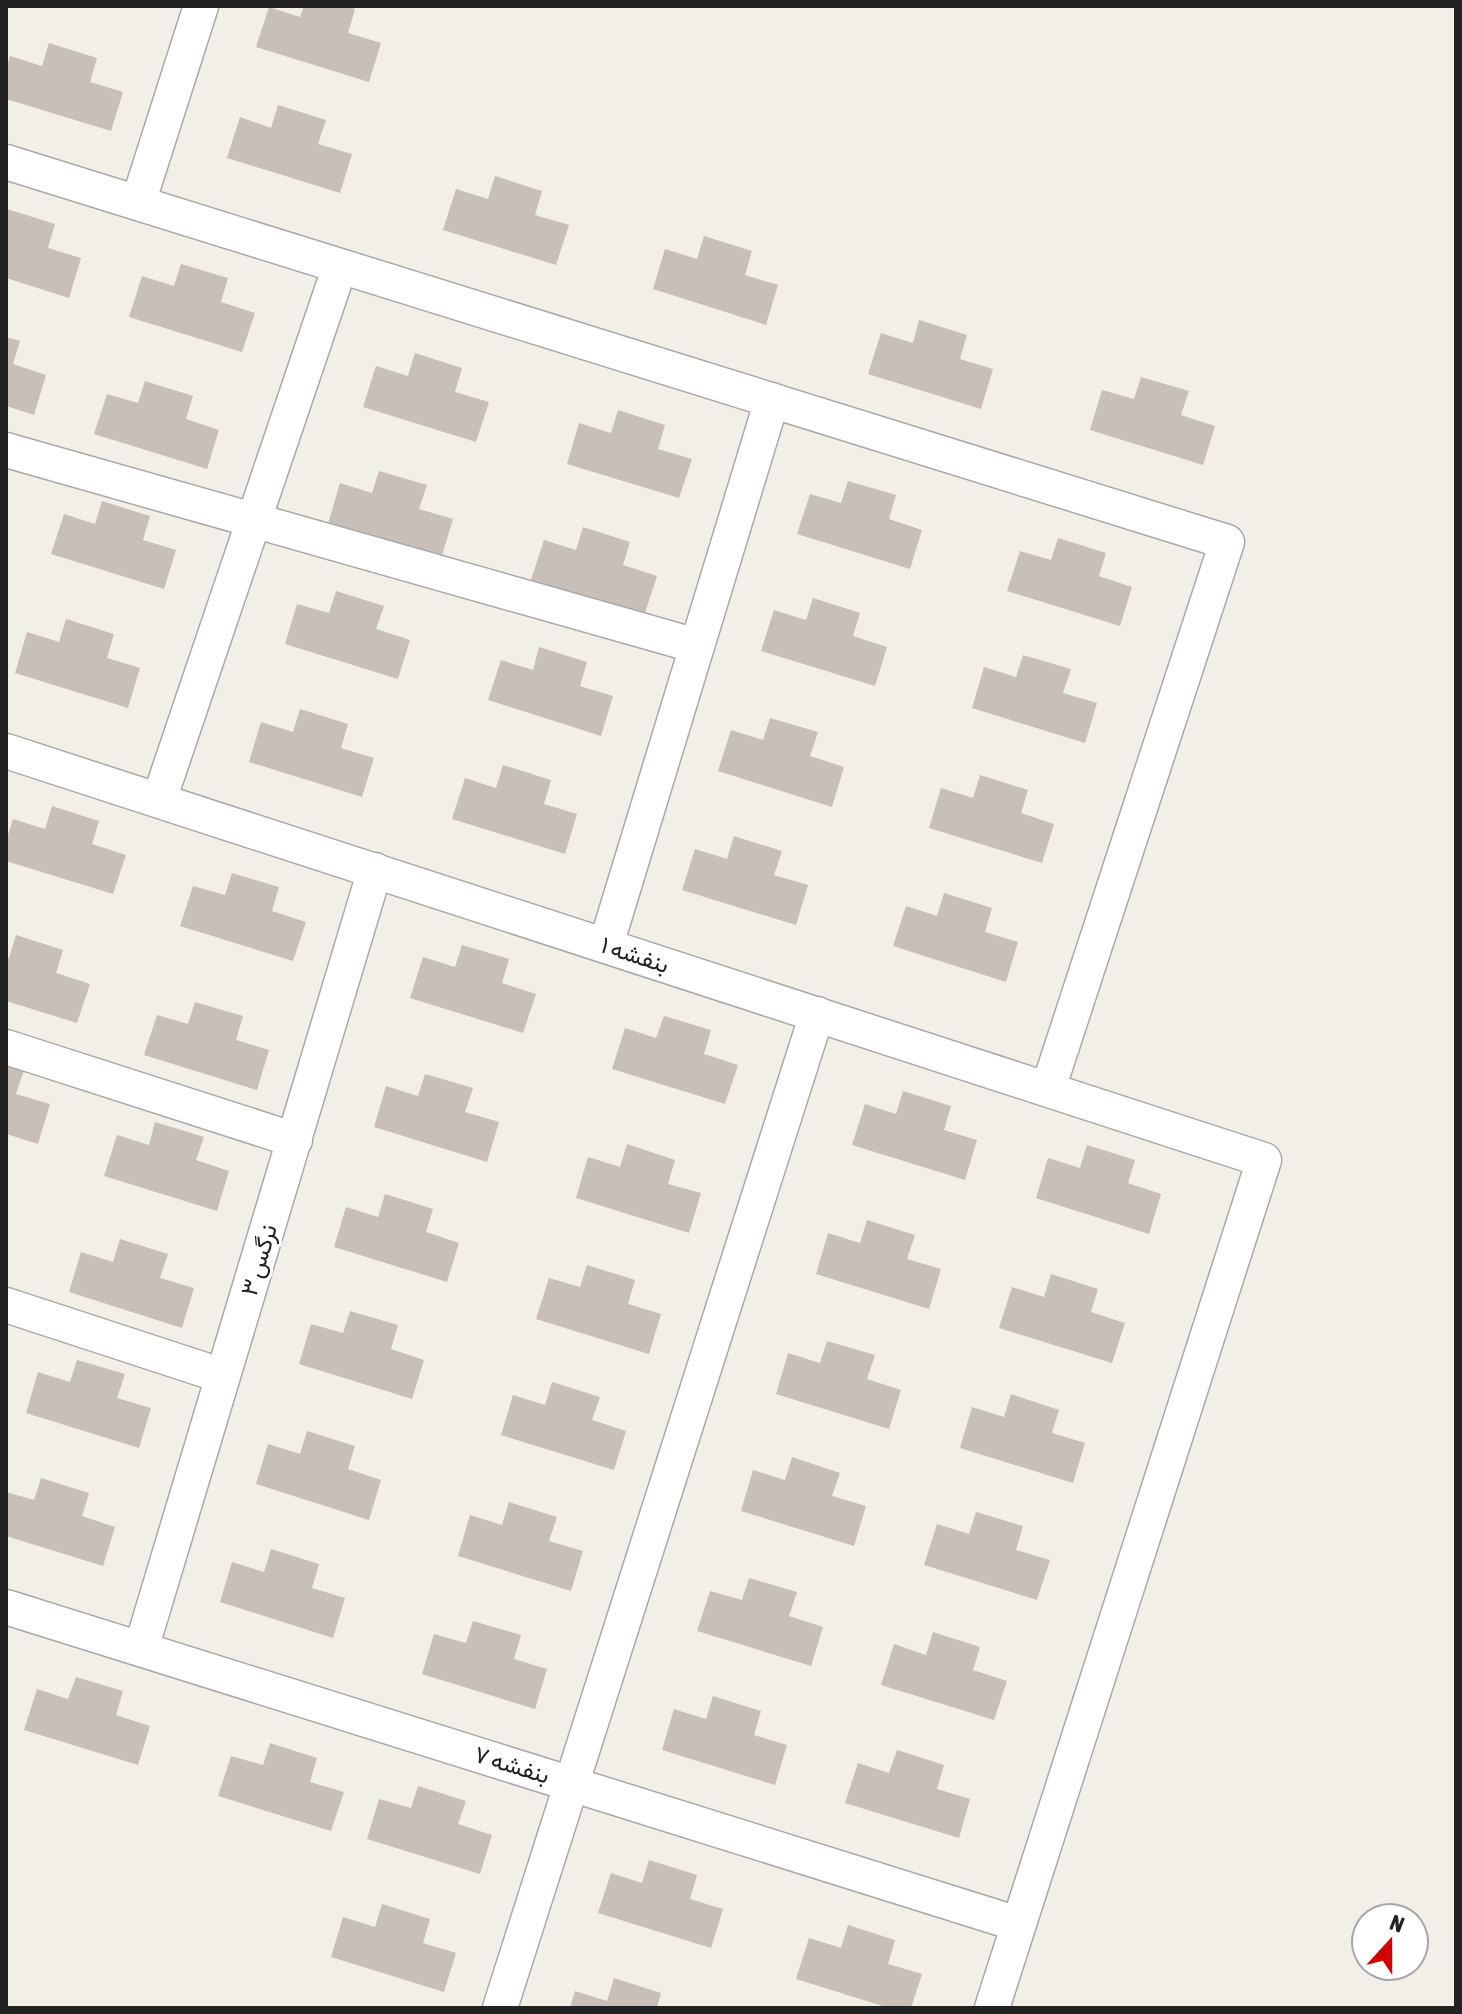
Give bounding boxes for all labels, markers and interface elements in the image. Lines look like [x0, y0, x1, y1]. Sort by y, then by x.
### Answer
street label: بنفشه ۱ [597, 931, 673, 979]
street label: نرگس ۳ [235, 1221, 284, 1299]
street label: بنفشه ۷ [471, 1740, 553, 1790]
north arrow [1350, 1902, 1430, 1982]
text: N [1386, 1909, 1408, 1938]

